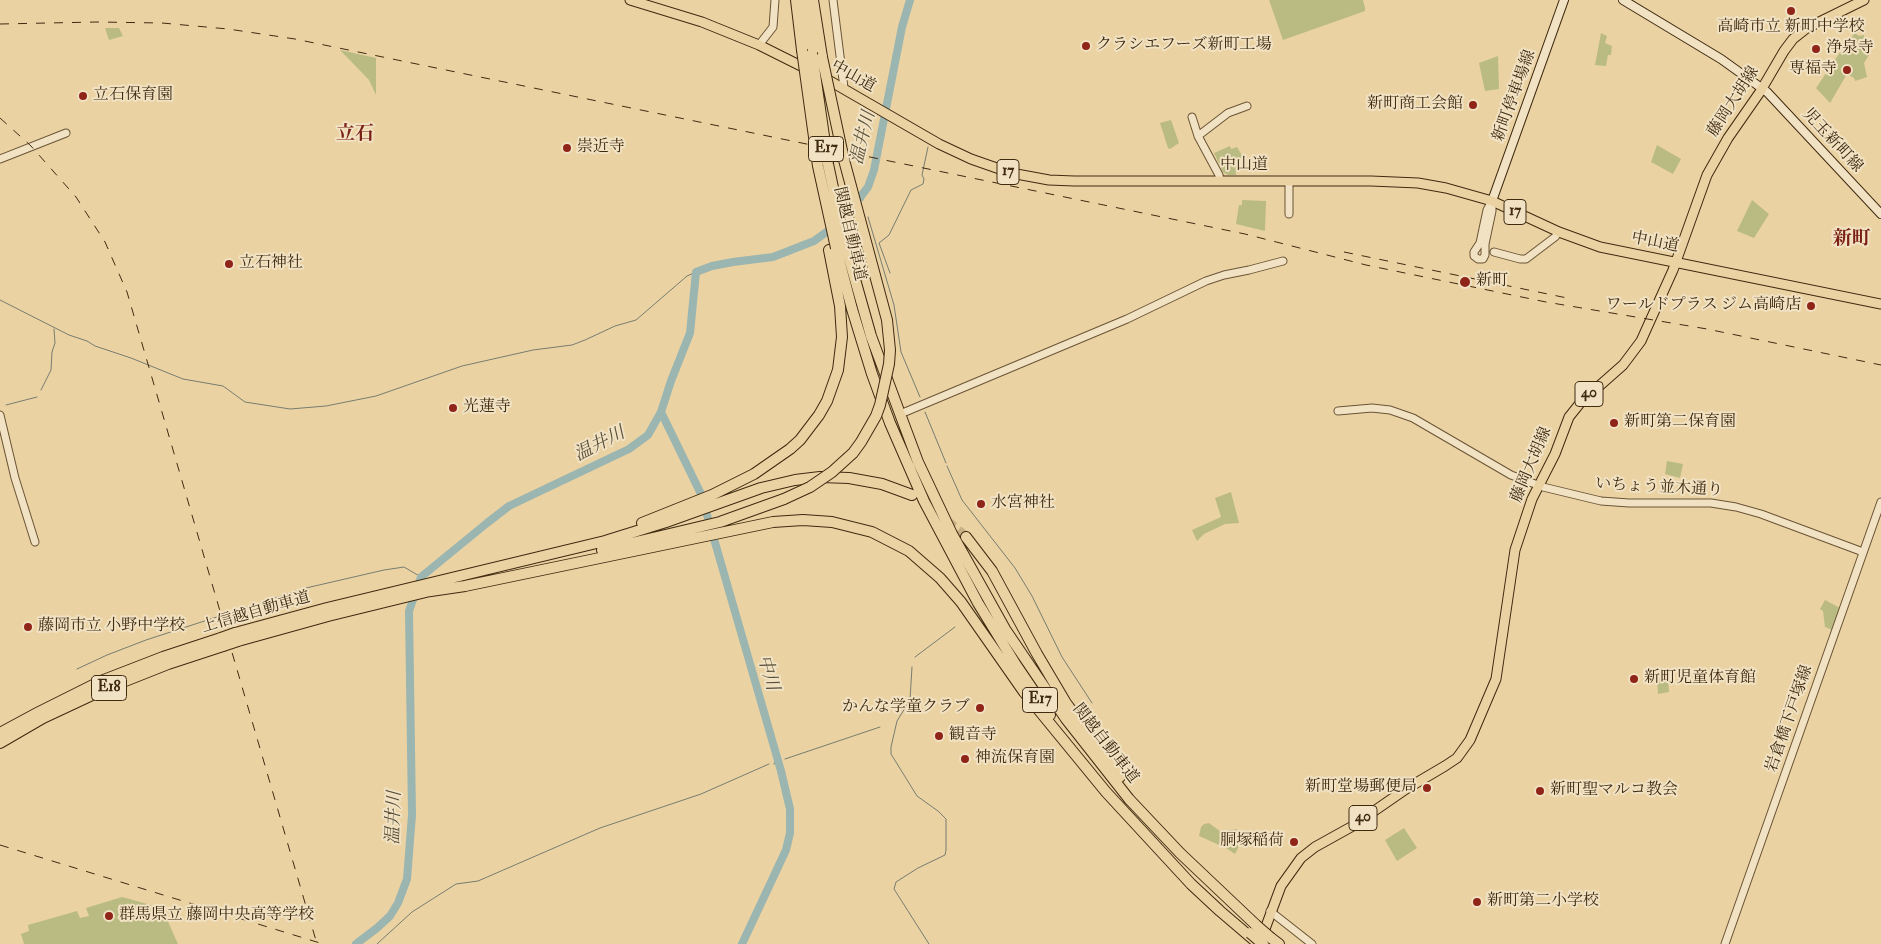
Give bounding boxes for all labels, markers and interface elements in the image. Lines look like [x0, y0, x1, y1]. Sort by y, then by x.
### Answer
marker: 高崎市立 新町中学校 [1785, 5, 1797, 17]
place label: 高崎市立 新町中学校 [1717, 18, 1865, 38]
place label: クラシエフーズ新町工場 [1096, 36, 1272, 56]
place label: 浄泉寺 [1826, 39, 1874, 59]
marker: クラシエフーズ新町工場 [1080, 40, 1092, 52]
marker: 浄泉寺 [1810, 43, 1822, 55]
street label: 新町停車場線 [1490, 48, 1540, 144]
street label: 中山道 [827, 57, 879, 97]
place label: 専福寺 [1789, 60, 1837, 80]
street label: 藤岡大胡線 [1704, 63, 1764, 141]
marker: 専福寺 [1841, 64, 1853, 76]
place label: 立石保育園 [93, 86, 173, 106]
marker: 立石保育園 [77, 90, 89, 102]
place label: 新町商工会館 [1367, 95, 1463, 115]
marker: 新町商工会館 [1467, 99, 1479, 111]
street label: 児玉新町線 [1798, 105, 1866, 177]
water label: 温井川 [847, 109, 881, 167]
district label: 立石 [336, 124, 374, 146]
road number: E17 [808, 136, 844, 162]
place label: 崇近寺 [577, 138, 625, 158]
marker: 崇近寺 [561, 142, 573, 154]
street label: 中山道 [1220, 156, 1268, 176]
road number: 17 [997, 160, 1019, 184]
street label: 関越自動車道 [829, 185, 869, 283]
road number: 17 [1504, 200, 1526, 224]
street label: 中山道 [1630, 229, 1680, 257]
district label: 新町 [1833, 229, 1871, 251]
place label: 立石神社 [239, 254, 303, 274]
marker: 立石神社 [223, 258, 235, 270]
place label: 新町 [1476, 272, 1508, 292]
marker: 新町 [1458, 275, 1472, 289]
place label: ワールドプラス ジム高崎店 [1606, 296, 1801, 316]
marker: ワールドプラス ジム高崎店 [1805, 300, 1817, 312]
road number: 40 [1575, 382, 1603, 406]
place label: 光蓮寺 [463, 398, 511, 418]
marker: 光蓮寺 [447, 402, 459, 414]
place label: 新町第二保育園 [1624, 413, 1736, 433]
marker: 新町第二保育園 [1608, 417, 1620, 429]
water label: 温井川 [571, 423, 629, 467]
street label: 藤岡大胡線 [1508, 424, 1556, 506]
street label: いちょう並木通り [1595, 475, 1723, 501]
place label: 水宮神社 [991, 494, 1055, 514]
marker: 水宮神社 [975, 498, 987, 510]
street label: 上信越自動車道 [200, 588, 312, 638]
place label: 藤岡市立 小野中学校 [38, 617, 185, 637]
marker: 藤岡市立 小野中学校 [22, 621, 34, 633]
water label: 中川 [752, 653, 782, 693]
street label: 岩倉橋下戸塚線 [1763, 663, 1817, 775]
place label: 新町児童体育館 [1644, 669, 1756, 689]
marker: 新町児童体育館 [1628, 673, 1640, 685]
road number: E18 [92, 676, 126, 700]
road number: E17 [1022, 688, 1058, 712]
place label: かんな学童クラブ [842, 698, 970, 718]
street label: 関越自動車道 [1068, 700, 1142, 788]
marker: かんな学童クラブ [974, 702, 986, 714]
place label: 観音寺 [949, 726, 997, 746]
marker: 観音寺 [933, 730, 945, 742]
place label: 神流保育園 [975, 749, 1055, 769]
marker: 神流保育園 [959, 753, 971, 765]
place label: 新町堂場郵便局 [1305, 778, 1417, 798]
place label: 新町聖マルコ教会 [1550, 781, 1678, 801]
marker: 新町堂場郵便局 [1421, 782, 1433, 794]
marker: 新町聖マルコ教会 [1534, 785, 1546, 797]
water label: 温井川 [383, 791, 407, 845]
road number: 40 [1349, 806, 1377, 830]
place label: 胴塚稲荷 [1220, 832, 1284, 852]
marker: 胴塚稲荷 [1288, 836, 1300, 848]
place label: 新町第二小学校 [1487, 892, 1599, 912]
marker: 新町第二小学校 [1471, 896, 1483, 908]
place label: 群馬県立 藤岡中央高等学校 [119, 906, 314, 926]
marker: 群馬県立 藤岡中央高等学校 [103, 910, 115, 922]

